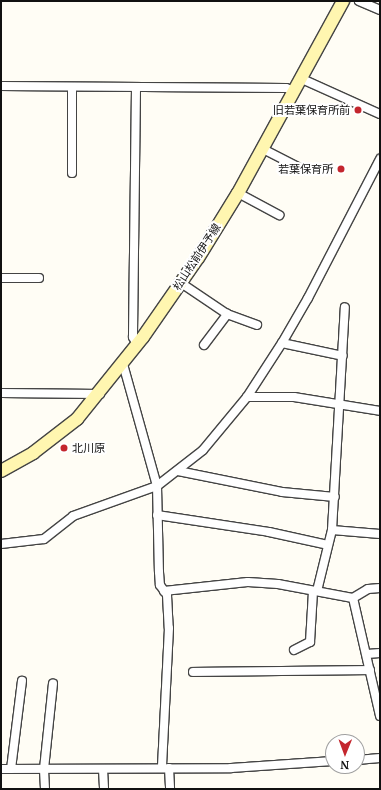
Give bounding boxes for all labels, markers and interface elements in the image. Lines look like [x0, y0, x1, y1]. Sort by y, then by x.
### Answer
place label: 旧若葉保育所前 [273, 103, 350, 117]
marker: 旧若葉保育所前 [353, 105, 363, 115]
place label: 若葉保育所 [278, 162, 333, 176]
marker: 若葉保育所 [336, 164, 346, 174]
street label: 松山松前伊予線 [170, 221, 224, 293]
place label: 北川原 [72, 441, 105, 455]
marker: 北川原 [59, 443, 69, 453]
north arrow [325, 734, 365, 774]
text: N [340, 758, 349, 772]

